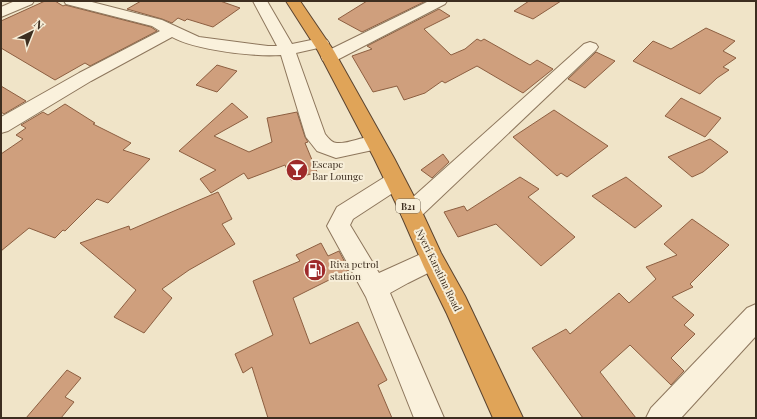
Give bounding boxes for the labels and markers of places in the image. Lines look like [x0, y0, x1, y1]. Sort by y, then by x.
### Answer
bar icon: Escape Bar Lounge [284, 157, 310, 183]
place label: Escape Bar Lounge [312, 157, 363, 183]
fuel station icon: Riva petrol station [302, 257, 328, 283]
place label: Riva petrol station [330, 257, 379, 283]

